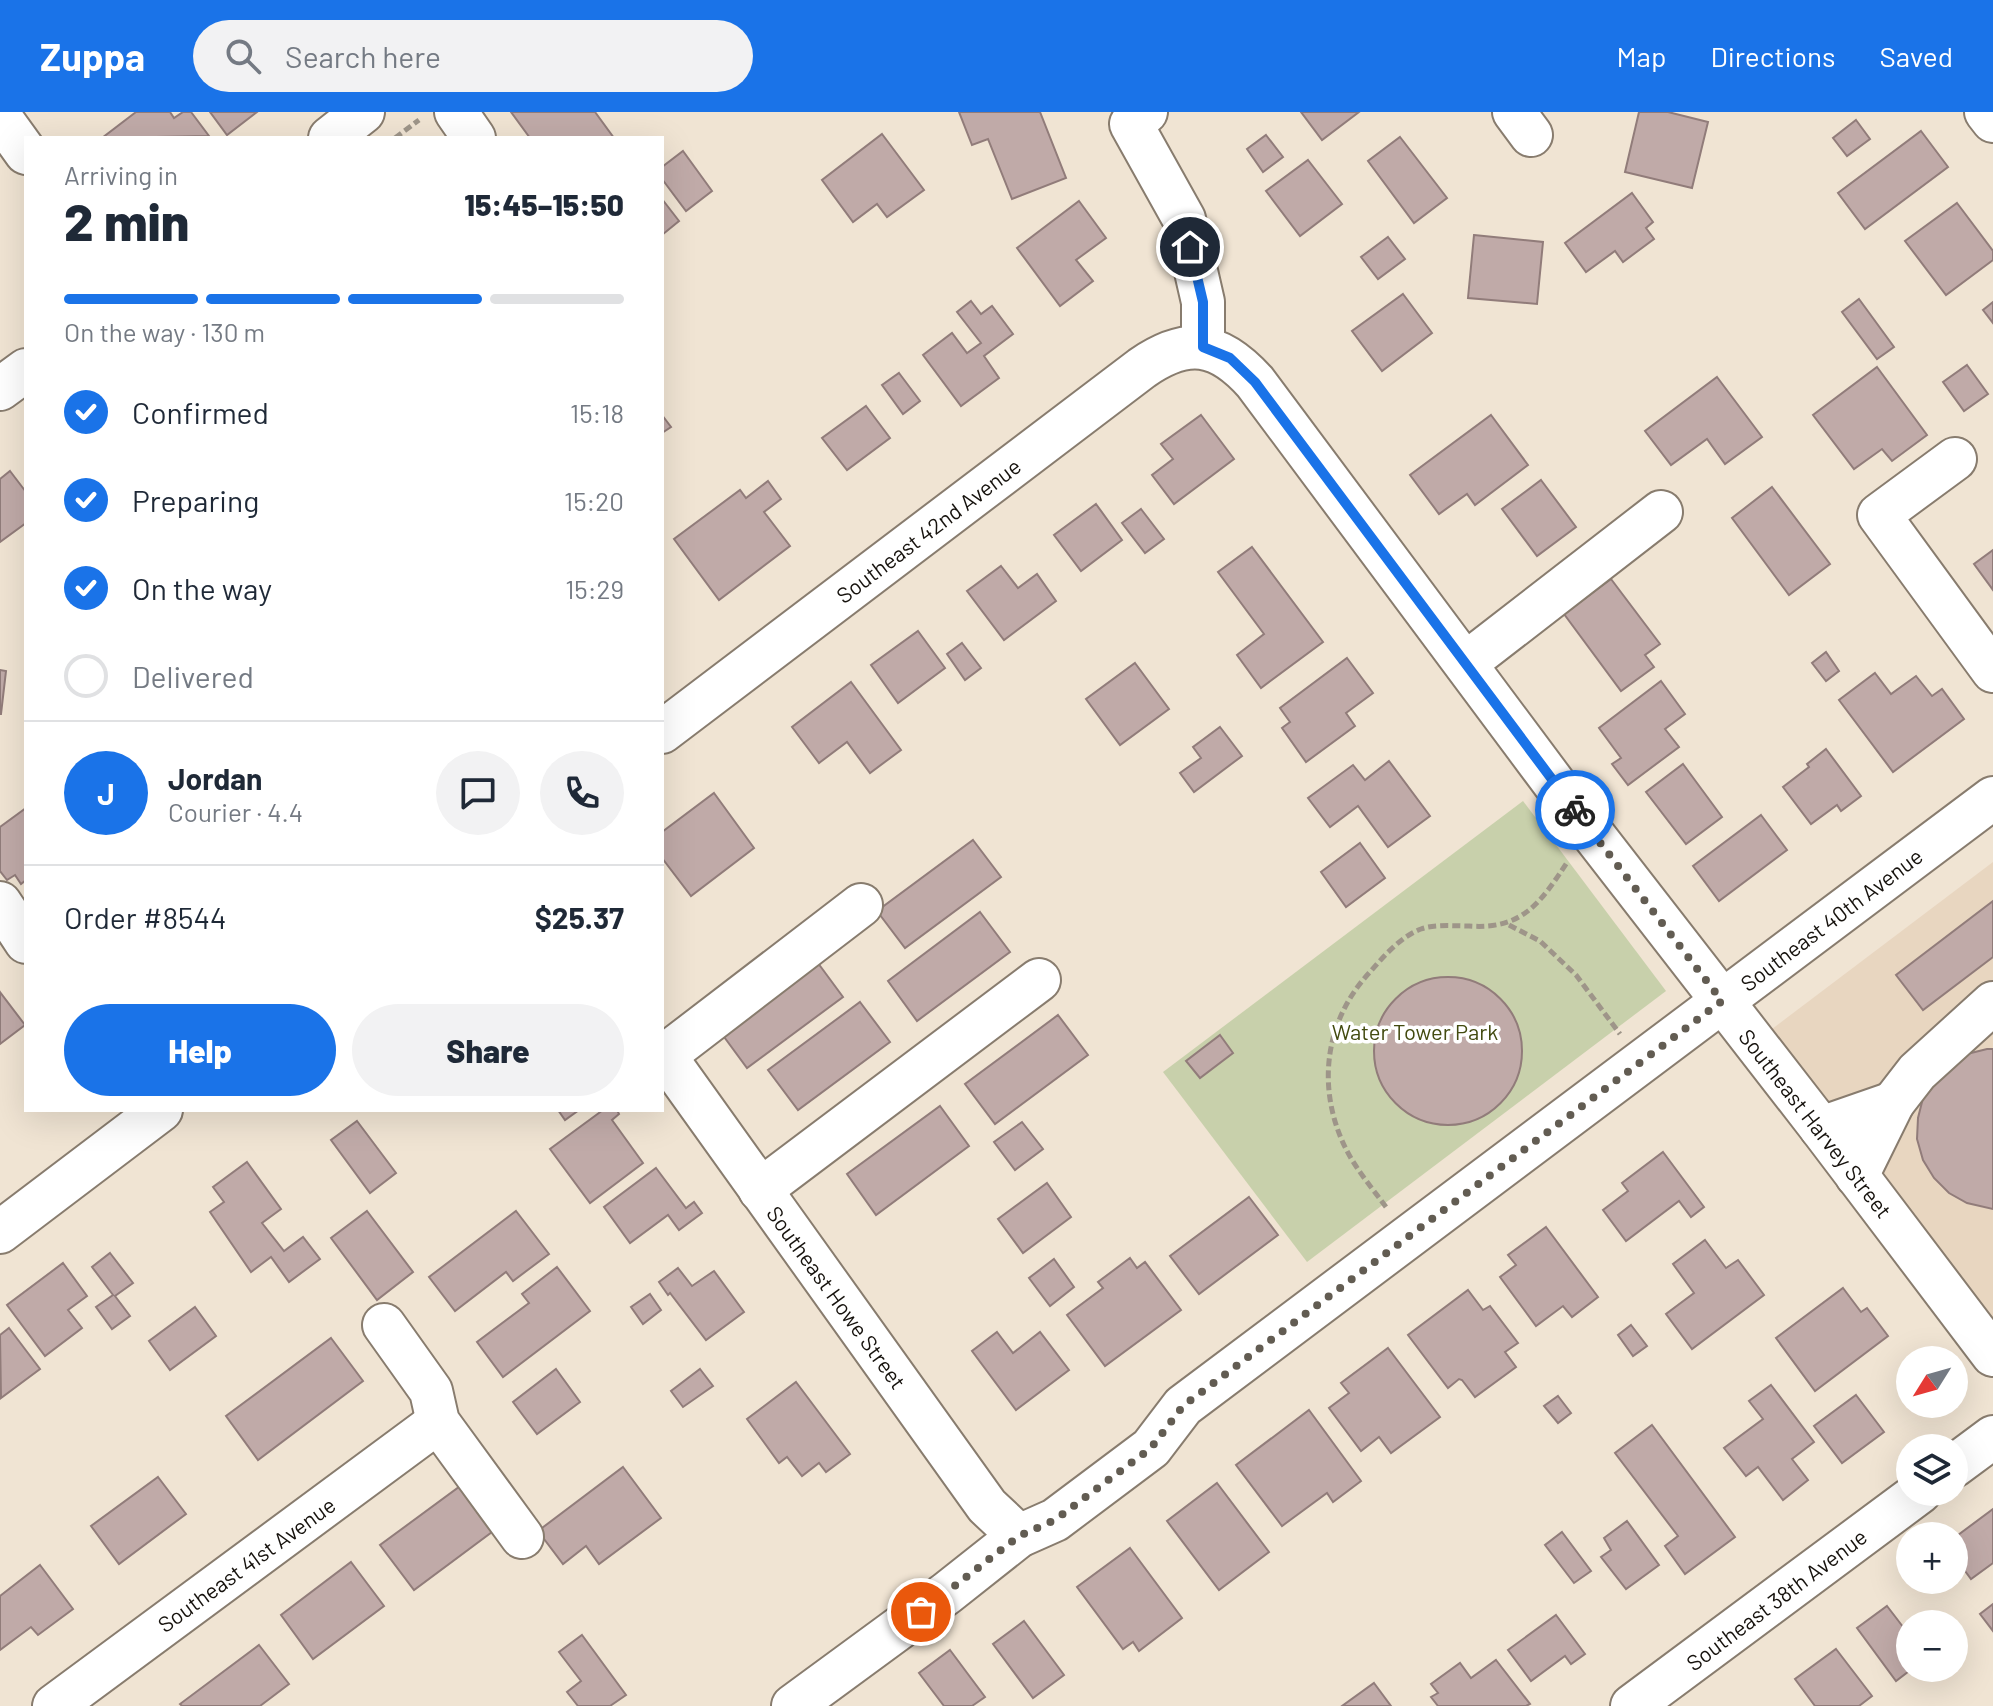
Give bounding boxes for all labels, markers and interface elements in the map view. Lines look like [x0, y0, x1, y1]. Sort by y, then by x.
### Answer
search box [193, 20, 753, 92]
text: Zuppa [40, 33, 145, 79]
icon: search [221, 34, 265, 78]
text: Search here [285, 38, 441, 74]
text: Map [1617, 39, 1666, 73]
text: Directions [1710, 39, 1836, 73]
text: Saved [1880, 39, 1953, 73]
text: Arriving in [64, 159, 178, 190]
text: 15:45–15:50 [464, 186, 624, 222]
text: 2 min [64, 189, 189, 251]
pin [1156, 213, 1224, 281]
icon: home [1168, 225, 1212, 269]
text: On the way · 130 m [64, 316, 265, 347]
icon: check [64, 390, 108, 434]
text: Confirmed [132, 394, 269, 430]
text: 15:18 [570, 397, 624, 428]
street label: Southeast 42nd Avenue [831, 452, 1025, 608]
icon: check [64, 478, 108, 522]
text: Preparing [132, 482, 259, 518]
text: 15:20 [564, 485, 624, 516]
icon: check [64, 566, 108, 610]
text: On the way [132, 570, 272, 606]
text: 15:29 [565, 573, 624, 604]
text: Delivered [132, 658, 254, 694]
button: chat [436, 751, 520, 835]
button: phone [540, 751, 624, 835]
text: Jordan [168, 760, 263, 796]
courier [1535, 770, 1615, 850]
text: J [97, 775, 115, 811]
icon: bike [1553, 788, 1597, 832]
text: Courier · 4.4 [168, 796, 303, 827]
street label: Southeast 40th Avenue [1735, 842, 1927, 996]
text: Order #8544 [64, 899, 227, 935]
text: $25.37 [535, 899, 624, 935]
button: Help [64, 1004, 336, 1096]
button: Share [352, 1004, 624, 1096]
park label: Water Tower Park [1332, 1018, 1498, 1044]
street label: Southeast Harvey Street [1734, 1023, 1898, 1223]
street label: Southeast Howe Street [762, 1200, 912, 1394]
north arrow [1896, 1346, 1968, 1418]
map controls [1896, 1346, 1968, 1682]
button: layers [1896, 1434, 1968, 1506]
street label: Southeast 41st Avenue [152, 1491, 340, 1637]
button: + [1896, 1522, 1968, 1594]
street label: Southeast 38th Avenue [1681, 1523, 1871, 1675]
pin [887, 1578, 955, 1646]
icon: bag [899, 1590, 943, 1634]
button: − [1896, 1610, 1968, 1682]

